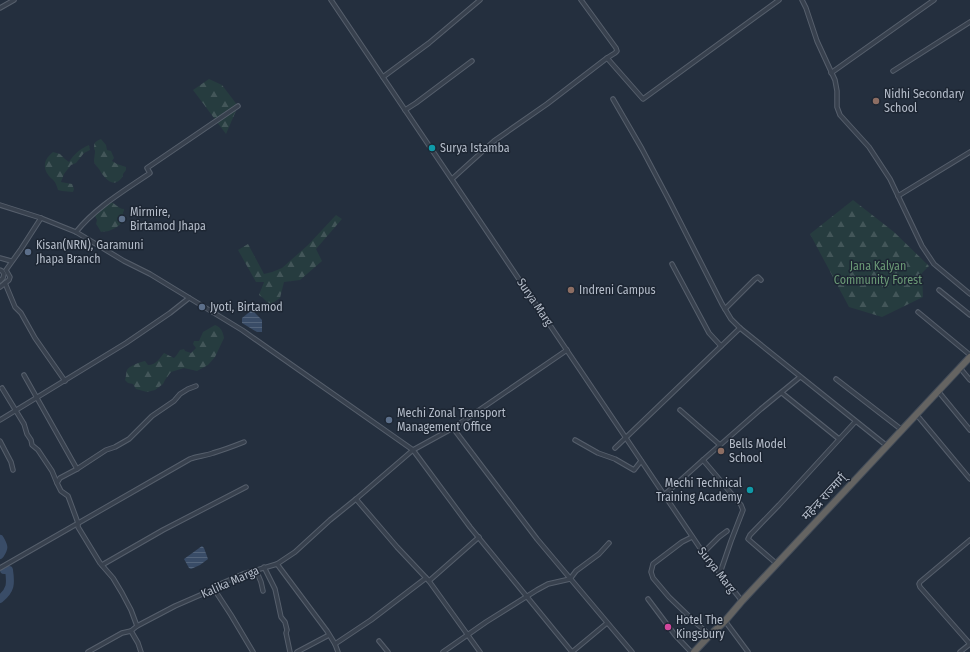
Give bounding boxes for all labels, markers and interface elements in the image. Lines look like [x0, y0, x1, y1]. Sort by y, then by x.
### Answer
place label: Nidhi Secondary School [884, 87, 965, 115]
marker: Nidhi Secondary School [871, 96, 881, 106]
place label: Surya Istamba [440, 141, 510, 155]
marker: Surya Istamba [427, 143, 437, 153]
place label: Mirmire, Birtamod Jhapa [130, 205, 206, 233]
marker: Mirmire, Birtamod Jhapa [117, 214, 127, 224]
place label: Kisan(NRN), Garamuni Jhapa Branch [36, 238, 143, 266]
marker: Kisan(NRN), Garamuni Jhapa Branch [23, 247, 33, 257]
park label: Jana Kalyan Community Forest [834, 259, 922, 287]
street label: Surya Marg [514, 276, 556, 329]
place label: Indreni Campus [579, 283, 656, 297]
marker: Indreni Campus [566, 285, 576, 295]
place label: Jyoti, Birtamod [210, 300, 283, 314]
marker: Jyoti, Birtamod [197, 302, 207, 312]
place label: Mechi Zonal Transport Management Office [397, 406, 506, 434]
marker: Mechi Zonal Transport Management Office [384, 415, 394, 425]
place label: Bells Model School [729, 437, 786, 465]
marker: Bells Model School [716, 446, 726, 456]
street label: महेन्द्र राज्मार्ग् [798, 469, 850, 523]
place label: Mechi Technical Training Academy [656, 476, 743, 504]
marker: Mechi Technical Training Academy [745, 485, 755, 495]
street label: Surya Marg [695, 544, 739, 596]
street label: Kalika Marga [199, 563, 261, 601]
place label: Hotel The Kingsbury [676, 613, 725, 641]
marker: Hotel The Kingsbury [663, 622, 673, 632]

